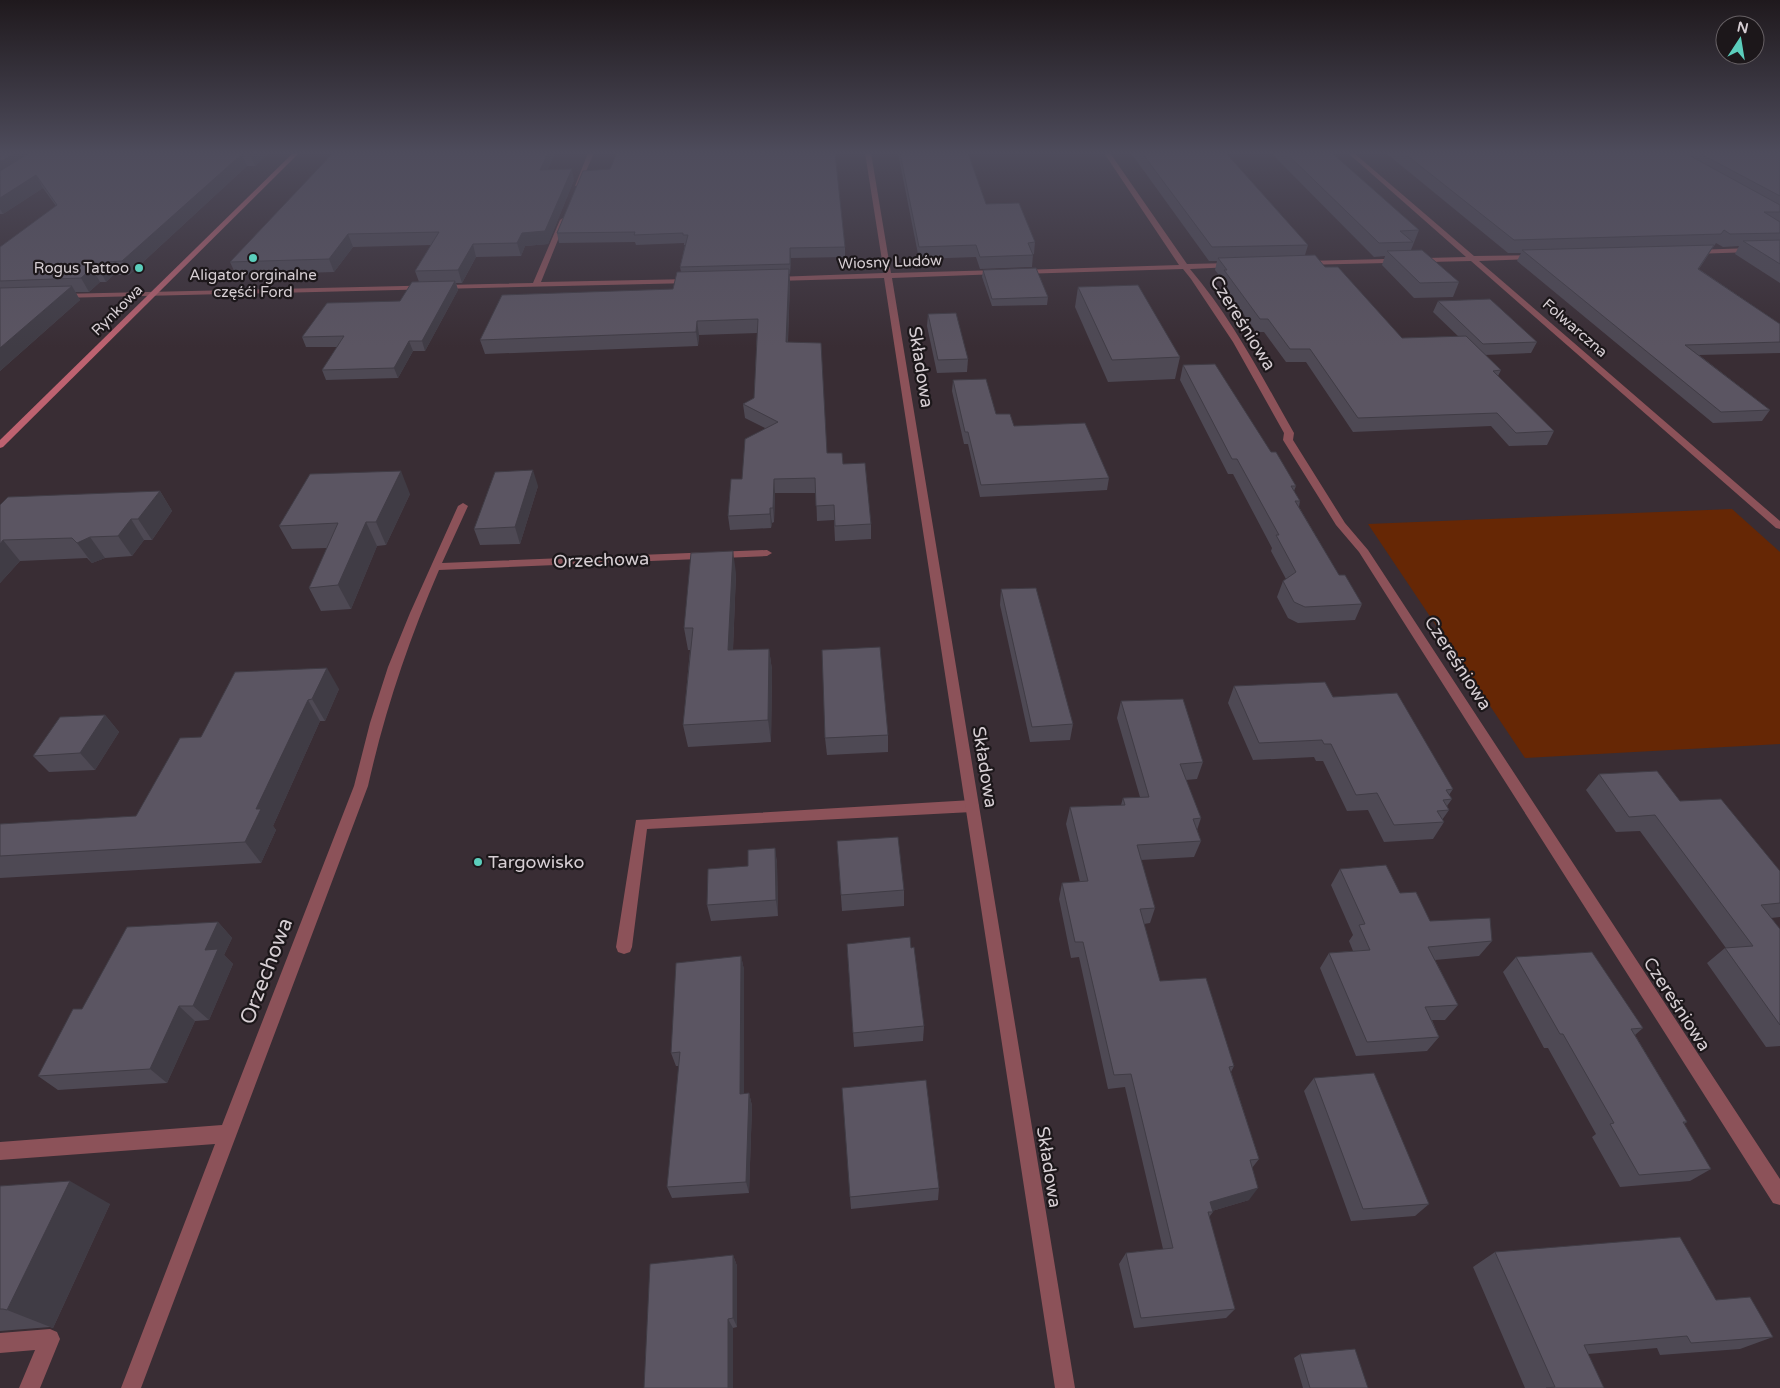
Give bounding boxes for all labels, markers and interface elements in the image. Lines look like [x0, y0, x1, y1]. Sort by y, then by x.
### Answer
north arrow [1715, 15, 1765, 65]
text: N [1735, 18, 1750, 37]
street label: Wiosny Ludów [838, 251, 942, 273]
marker: Aligator orginalne częśći Ford [247, 252, 259, 264]
place label: Rogus Tattoo [34, 259, 129, 277]
marker: Rogus Tattoo [133, 262, 145, 274]
place label: Aligator orginalne częśći Ford [189, 266, 317, 301]
street label: Czereśniowa [1205, 272, 1281, 374]
street label: Rynkowa [88, 281, 146, 339]
street label: Folwarczna [1539, 295, 1611, 361]
street label: Składowa [904, 325, 938, 409]
street label: Orzechowa [553, 547, 649, 573]
street label: Czereśniowa [1419, 612, 1497, 714]
street label: Składowa [968, 725, 1002, 809]
place label: Targowisko [488, 851, 584, 873]
marker: Targowisko [472, 856, 484, 868]
street label: Orzechowa [235, 914, 298, 1028]
street label: Czereśniowa [1638, 953, 1716, 1055]
street label: Składowa [1032, 1125, 1066, 1209]

